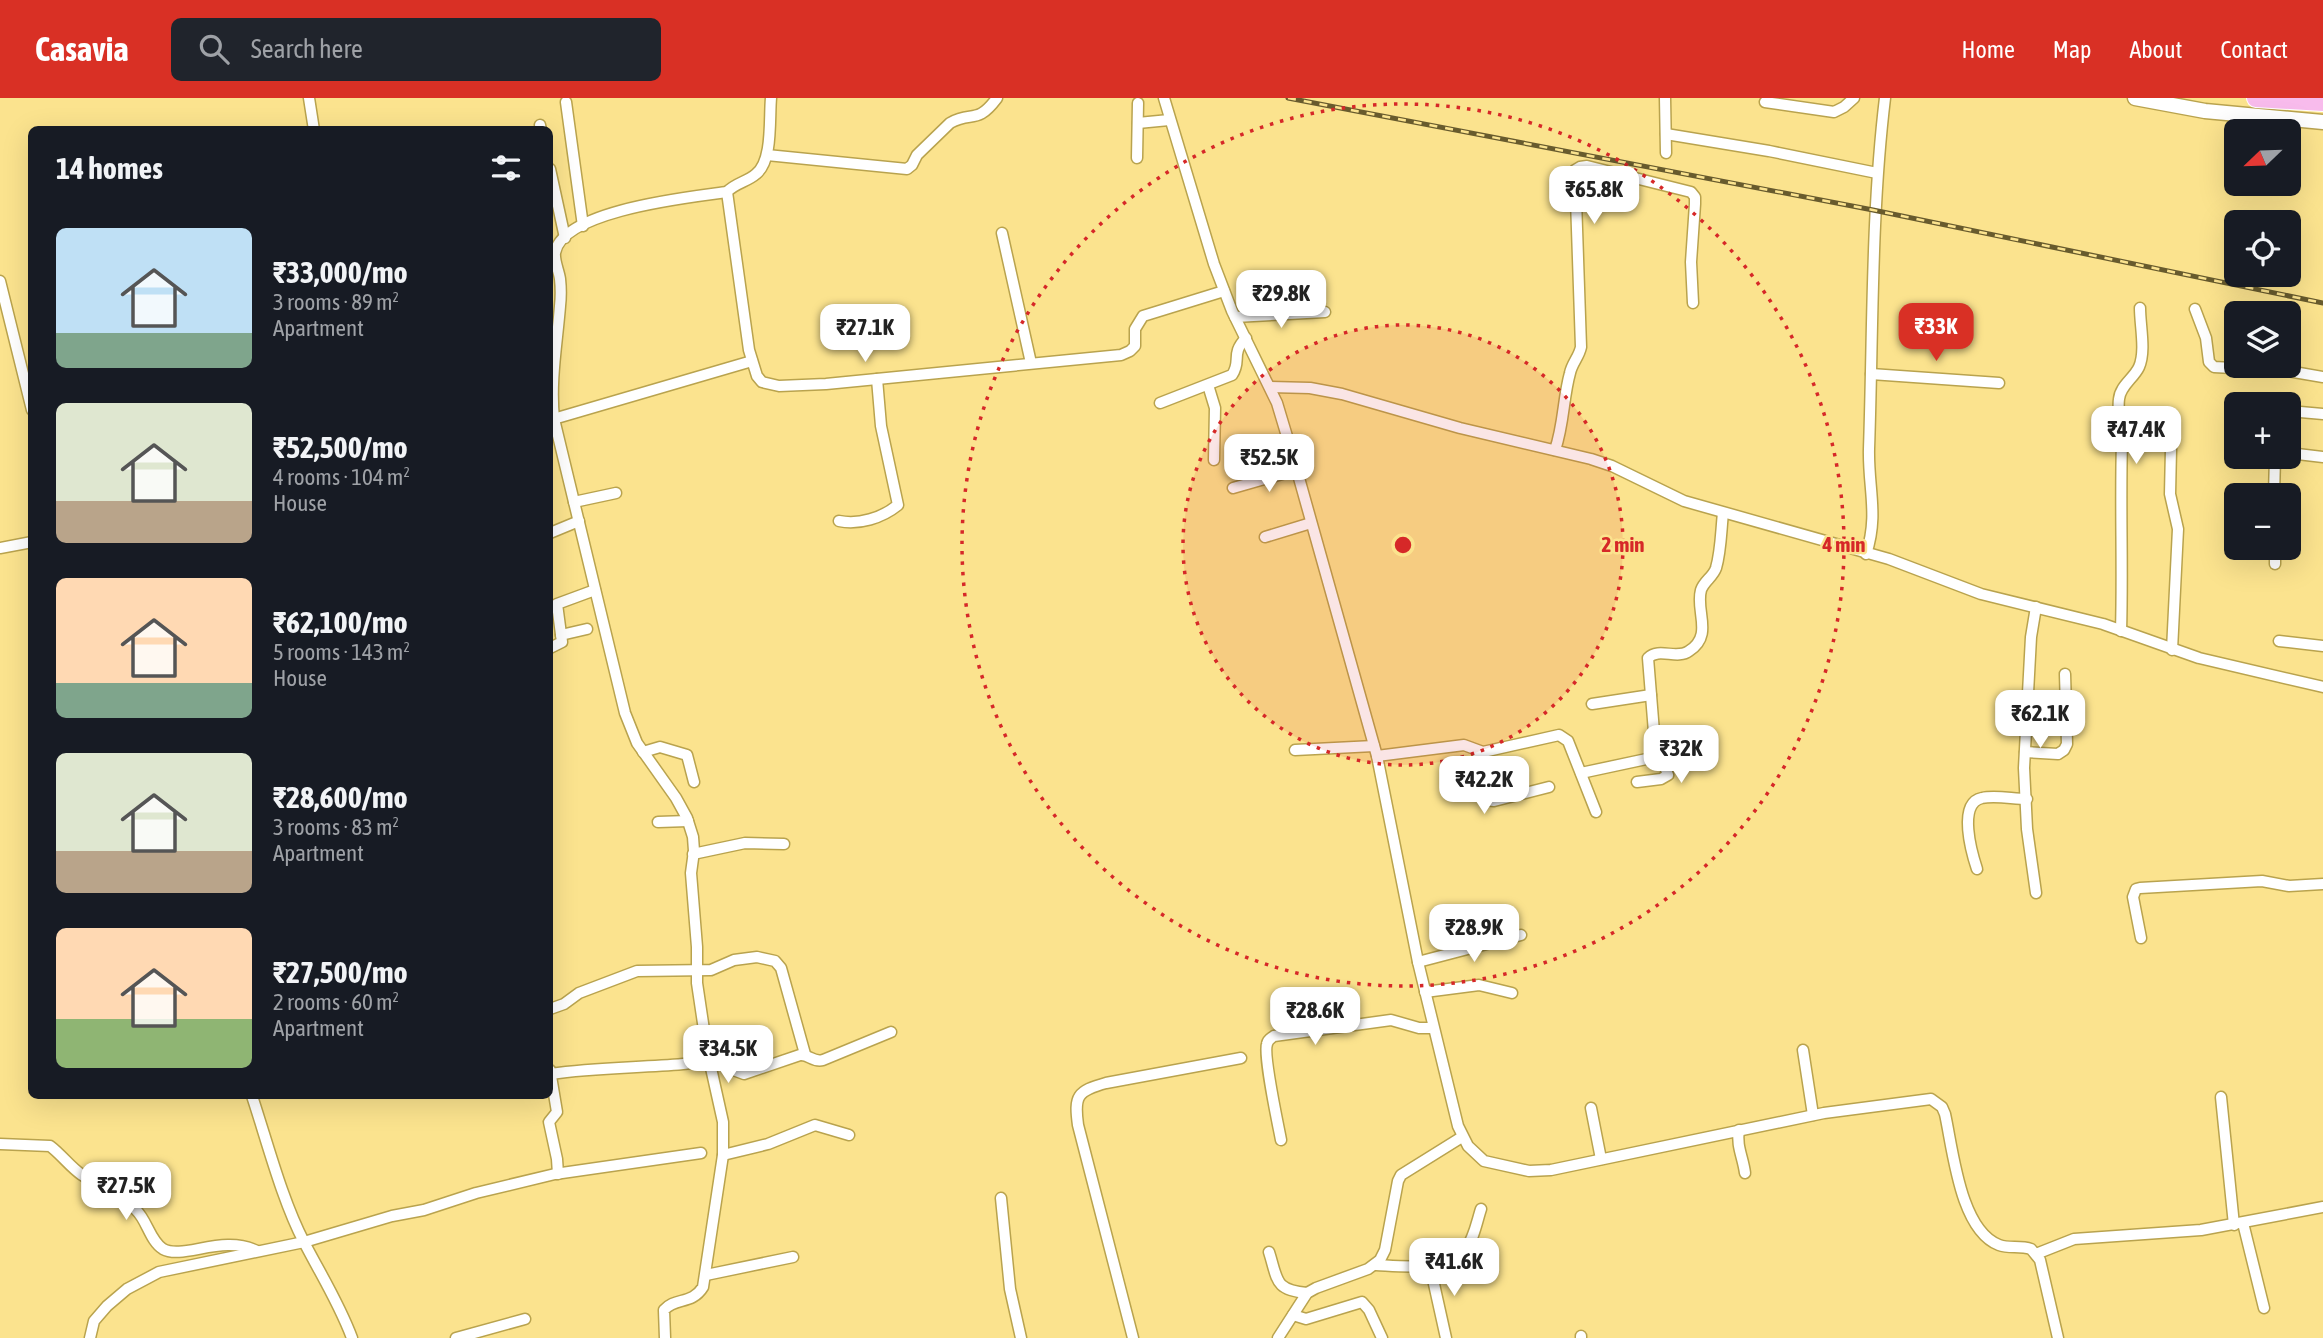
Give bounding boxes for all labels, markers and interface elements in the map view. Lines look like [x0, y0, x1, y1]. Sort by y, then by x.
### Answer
search box [171, 18, 661, 81]
text: Casavia [35, 30, 129, 68]
icon: search [195, 30, 233, 68]
text: Search here [251, 34, 363, 64]
text: Home [1961, 36, 2015, 63]
text: Map [2053, 36, 2091, 63]
text: About [2129, 36, 2182, 63]
text: Contact [2220, 36, 2288, 63]
north arrow [2224, 119, 2301, 196]
map controls [2224, 119, 2301, 560]
icon: filters [487, 149, 525, 187]
text: 14 homes [56, 151, 163, 185]
pin: ₹65.8K [1537, 166, 1651, 226]
text: ₹65.8K [1565, 176, 1623, 202]
button: locate [2224, 210, 2301, 287]
text: ₹33,000/mo [273, 255, 408, 289]
icon: home [112, 256, 196, 340]
pin: ₹29.8K [1224, 271, 1338, 330]
text: ₹29.8K [1252, 280, 1310, 306]
text: 3 rooms · 89 m² [273, 289, 399, 315]
button: layers [2224, 301, 2301, 378]
pin: ₹33K [1895, 303, 1977, 363]
pin: ₹27.1K [808, 304, 922, 364]
text: ₹33K [1915, 313, 1957, 339]
text: ₹27.1K [836, 314, 894, 340]
text: Apartment [273, 315, 364, 341]
button: + [2224, 392, 2301, 469]
pin: ₹47.4K [2079, 406, 2193, 466]
text: ₹47.4K [2107, 416, 2165, 442]
text: ₹52,500/mo [273, 430, 408, 464]
icon: home [112, 431, 196, 515]
pin: ₹52.5K [1212, 434, 1326, 494]
text: ₹52.5K [1240, 444, 1298, 470]
text: 4 rooms · 104 m² [273, 464, 410, 490]
button: − [2224, 483, 2301, 560]
text: House [273, 490, 327, 516]
text: 2 min [1602, 532, 1644, 556]
text: 4 min [1822, 532, 1865, 556]
centre of rings [1391, 533, 1415, 557]
text: ₹62,100/mo [273, 605, 408, 639]
icon: home [112, 606, 196, 690]
text: 5 rooms · 143 m² [273, 639, 410, 665]
text: House [273, 665, 327, 691]
pin: ₹62.1K [1983, 690, 2097, 750]
text: ₹62.1K [2011, 700, 2069, 726]
pin: ₹32K [1640, 726, 1722, 785]
text: ₹32K [1660, 735, 1702, 761]
pin: ₹42.2K [1427, 756, 1541, 816]
text: ₹42.2K [1455, 766, 1513, 792]
text: ₹28,600/mo [273, 780, 408, 814]
icon: home [112, 781, 196, 865]
text: 3 rooms · 83 m² [273, 814, 399, 840]
text: Apartment [273, 840, 364, 866]
pin: ₹28.9K [1417, 904, 1531, 964]
text: ₹28.9K [1445, 914, 1503, 940]
text: ₹27,500/mo [273, 955, 408, 989]
icon: home [112, 956, 196, 1040]
pin: ₹28.6K [1258, 988, 1372, 1047]
text: 2 rooms · 60 m² [273, 989, 399, 1015]
text: ₹28.6K [1286, 997, 1344, 1023]
text: Apartment [273, 1015, 364, 1041]
pin: ₹34.5K [671, 1026, 785, 1085]
text: ₹34.5K [699, 1035, 757, 1061]
pin: ₹27.5K [69, 1162, 183, 1222]
text: ₹27.5K [97, 1172, 155, 1198]
pin: ₹41.6K [1397, 1238, 1511, 1298]
text: ₹41.6K [1425, 1248, 1483, 1274]

